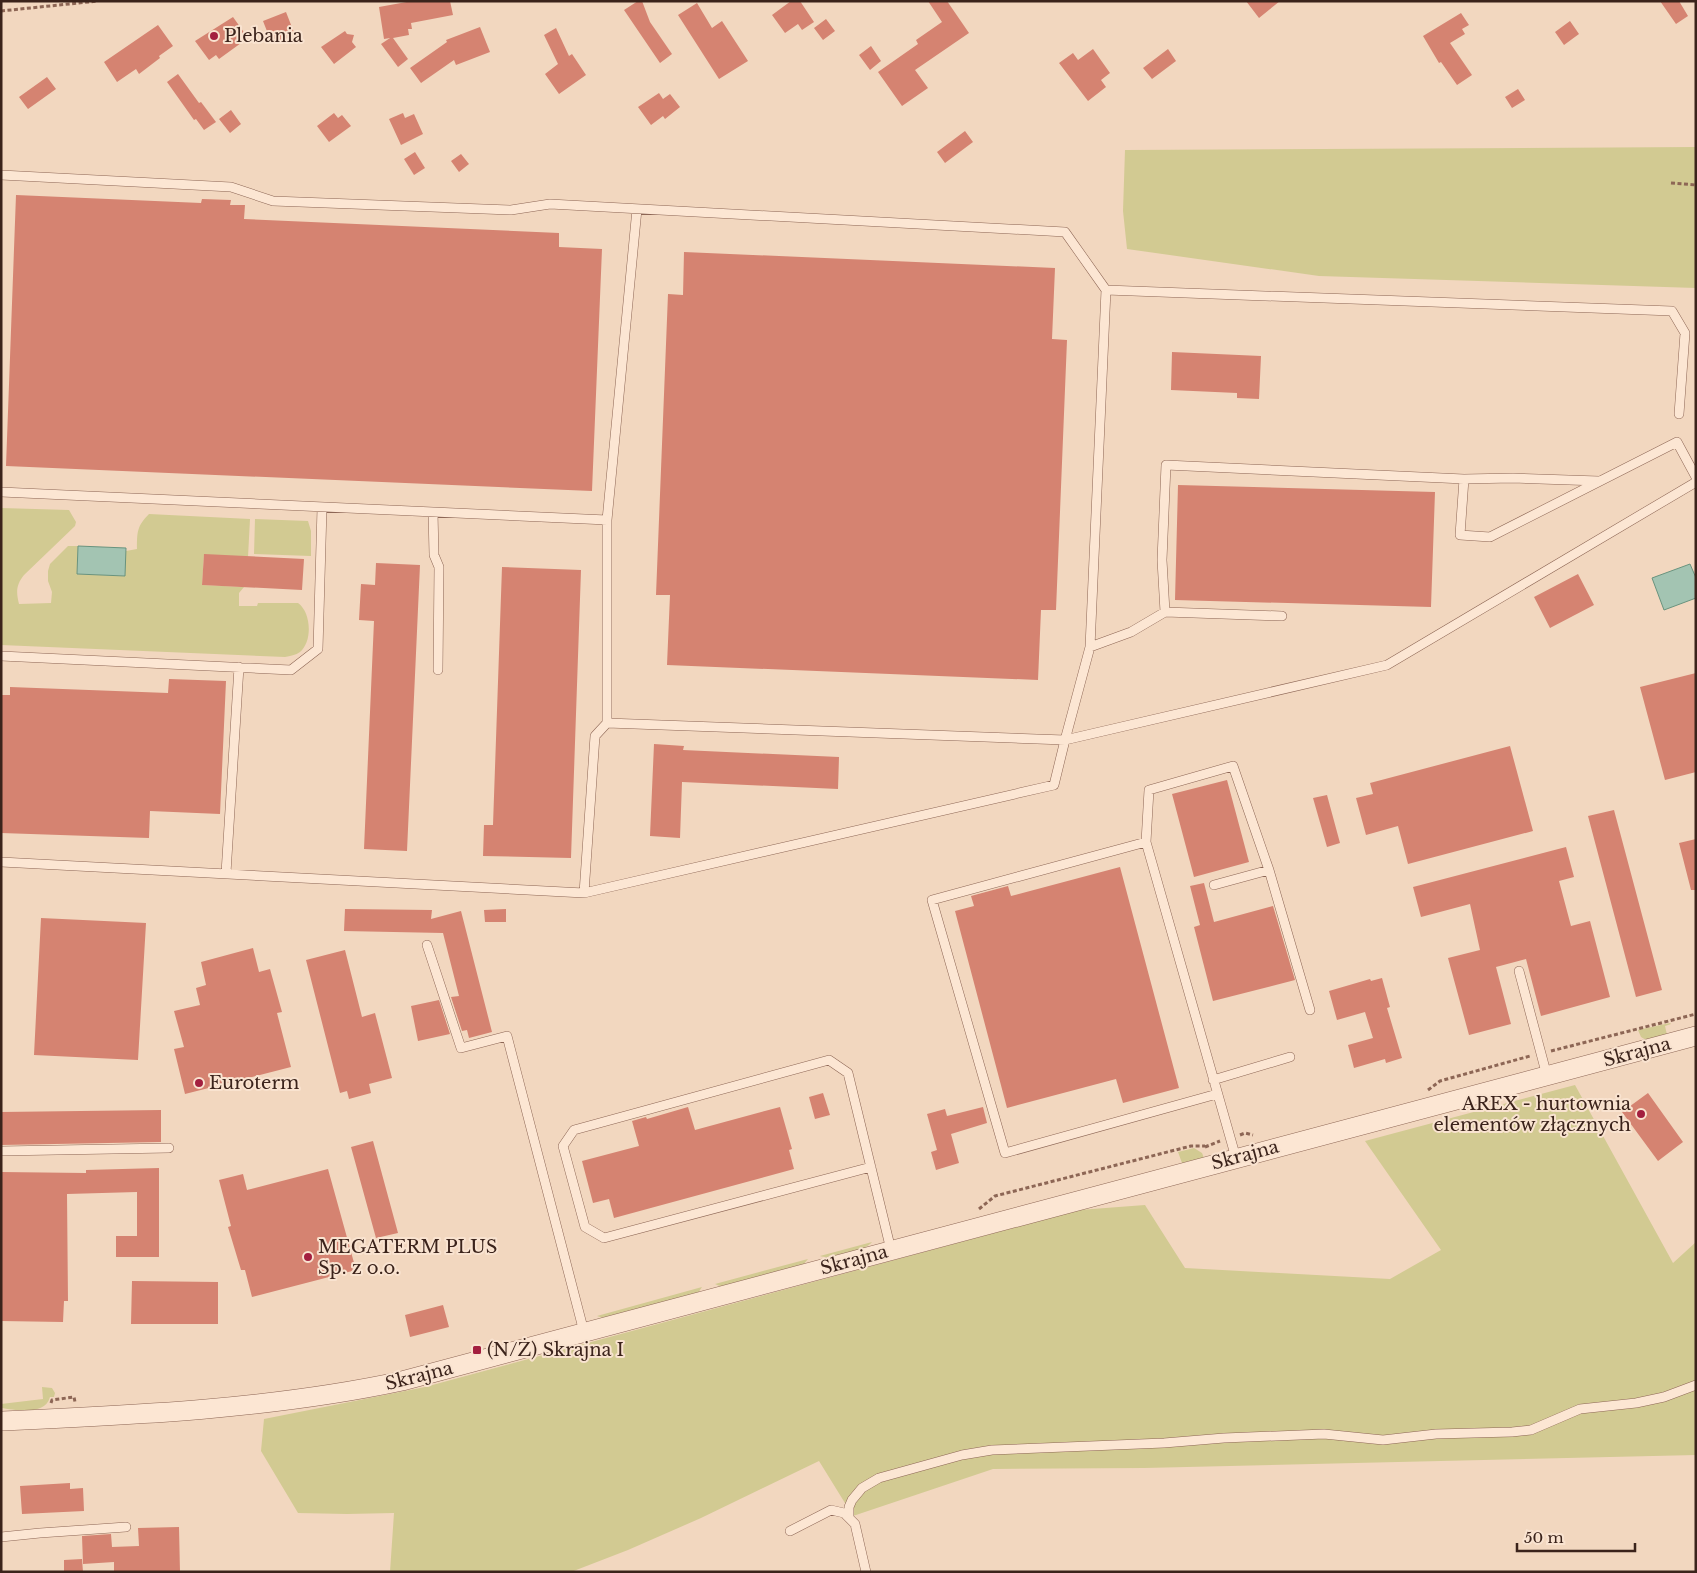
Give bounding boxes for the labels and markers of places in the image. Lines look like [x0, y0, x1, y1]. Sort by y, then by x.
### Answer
place label: Plebania [224, 25, 303, 47]
marker: Plebania [208, 30, 220, 42]
place label: Euroterm [209, 1072, 299, 1094]
marker: Euroterm [193, 1077, 205, 1089]
place label: AREX - hurtownia elementów złącznych [1434, 1093, 1631, 1136]
marker: AREX - hurtownia elementów złącznych [1635, 1108, 1647, 1120]
place label: MEGATERM PLUS Sp. z o.o. [318, 1236, 497, 1279]
marker: MEGATERM PLUS Sp. z o.o. [302, 1251, 314, 1263]
place label: (N/Ż) Skrajna I [487, 1338, 624, 1361]
marker: (N/Ż) Skrajna I [471, 1344, 483, 1356]

